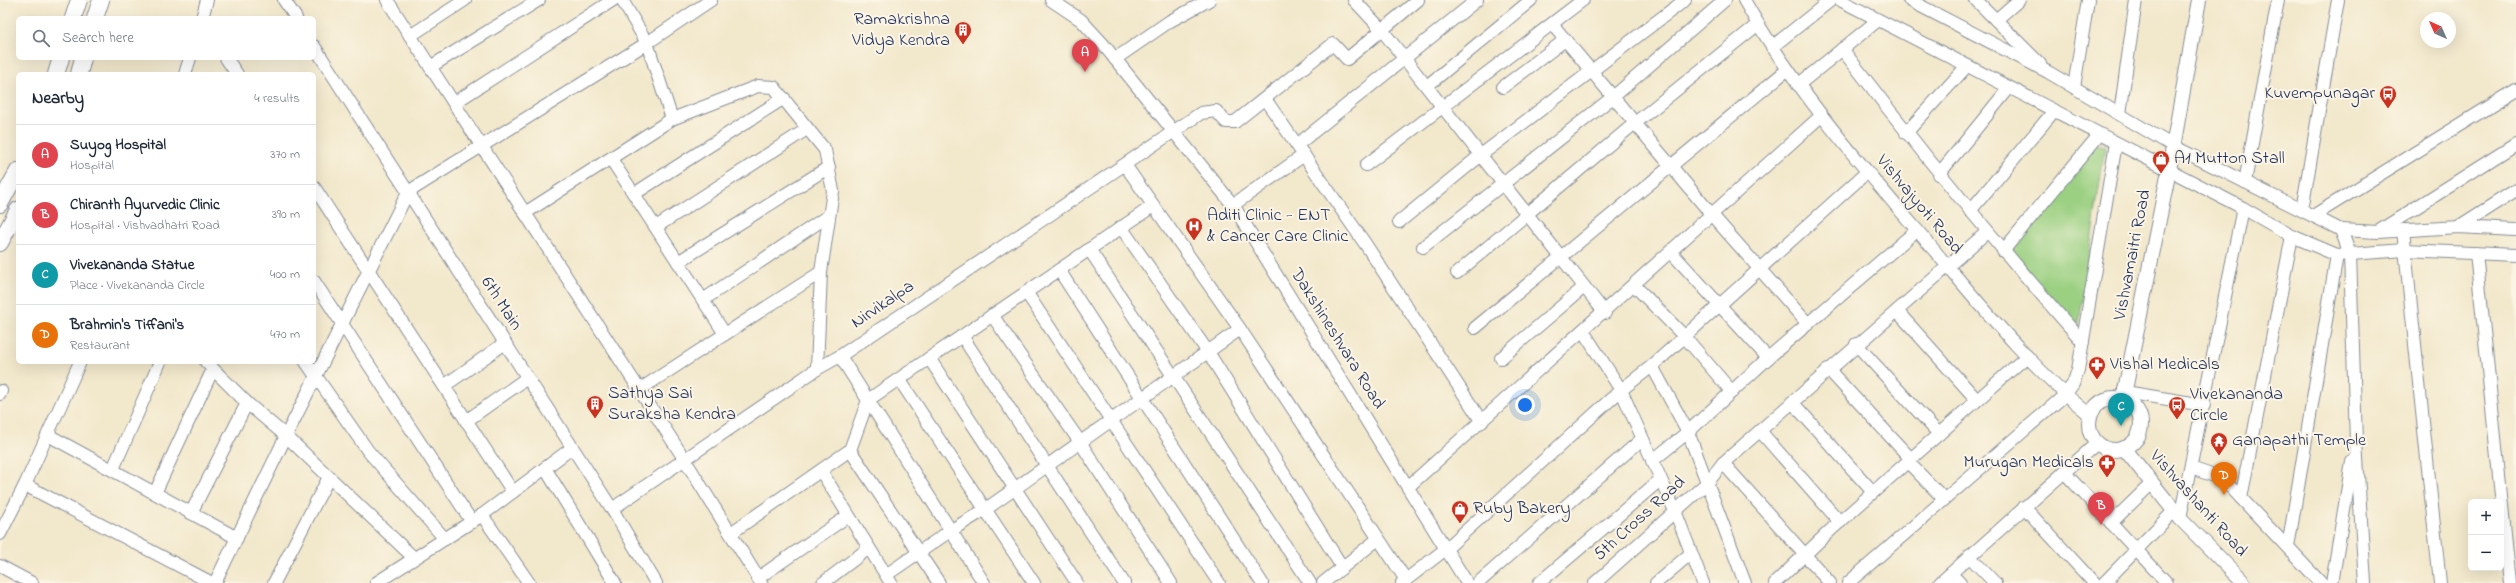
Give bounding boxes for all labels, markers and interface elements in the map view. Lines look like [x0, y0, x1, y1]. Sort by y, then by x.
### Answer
place label: Ramakrishna Vidya Kendra [851, 7, 950, 54]
north arrow [2420, 12, 2456, 48]
search box [16, 16, 316, 60]
building icon: Ramakrishna Vidya Kendra [953, 20, 973, 45]
icon: search [30, 27, 52, 49]
text: Search here [62, 27, 134, 49]
pin: A [1072, 39, 1098, 72]
place label: Kuvempunagar [2264, 81, 2375, 108]
bus stop icon: Kuvempunagar [2378, 84, 2398, 109]
text: Nearby [32, 86, 84, 111]
text: 4 results [254, 89, 300, 108]
text: Suyog Hospital [70, 134, 166, 156]
text: A [41, 145, 49, 164]
text: 370 m [270, 145, 300, 164]
place label: A1 Mutton Stall [2174, 146, 2285, 172]
street label: Vishvajyoti Road [1869, 149, 1969, 261]
shop icon: A1 Mutton Stall [2151, 149, 2171, 174]
text: Hospital [70, 156, 114, 175]
street label: Vishvamaitri Road [2107, 188, 2158, 323]
text: Chiranth Ayurvedic Clinic [70, 194, 220, 216]
place label: Aditi Clinic - ENT & Cancer Care Clinic [1207, 203, 1348, 250]
text: B [41, 205, 49, 224]
text: 390 m [272, 205, 300, 224]
text: Hospital · Vishvadhatri Road [70, 216, 220, 235]
hospital icon: Aditi Clinic - ENT & Cancer Care Clinic [1184, 216, 1204, 241]
text: Vivekananda Statue [70, 254, 194, 276]
street label: Dakshineshvara Road [1283, 263, 1391, 415]
text: C [41, 265, 49, 284]
text: 400 m [270, 265, 300, 284]
street label: 6th Main [474, 272, 528, 336]
street label: Nirvikalpa [846, 274, 920, 336]
text: Place · Vivekananda Circle [70, 276, 205, 295]
text: Brahmin's Tiffani's [70, 314, 184, 336]
text: D [40, 325, 50, 344]
text: 470 m [270, 325, 300, 344]
text: Restaurant [70, 336, 130, 355]
place label: Vishal Medicals [2109, 352, 2220, 378]
pharmacy icon: Vishal Medicals [2087, 355, 2107, 380]
place label: Sathya Sai Suraksha Kendra [608, 381, 736, 428]
place label: Vivekananda Circle [2189, 382, 2283, 429]
pin: C [2108, 393, 2134, 426]
building icon: Sathya Sai Suraksha Kendra [585, 394, 605, 419]
your location [1515, 395, 1535, 415]
bus stop icon: Vivekananda Circle [2167, 395, 2187, 420]
place label: Ganapathi Temple [2232, 428, 2367, 454]
temple icon: Ganapathi Temple [2209, 431, 2229, 456]
street label: Vishvashanti Road [2142, 444, 2253, 563]
place label: Murugan Medicals [1964, 450, 2094, 477]
pharmacy icon: Murugan Medicals [2097, 453, 2117, 478]
pin: D [2211, 462, 2237, 495]
street label: 5th Cross Road [1588, 470, 1692, 568]
pin: B [2088, 492, 2114, 525]
place label: Ruby Bakery [1473, 496, 1571, 522]
shop icon: Ruby Bakery [1450, 499, 1470, 524]
map controls [2468, 499, 2504, 571]
button: + [2468, 499, 2504, 535]
button: − [2468, 535, 2504, 571]

